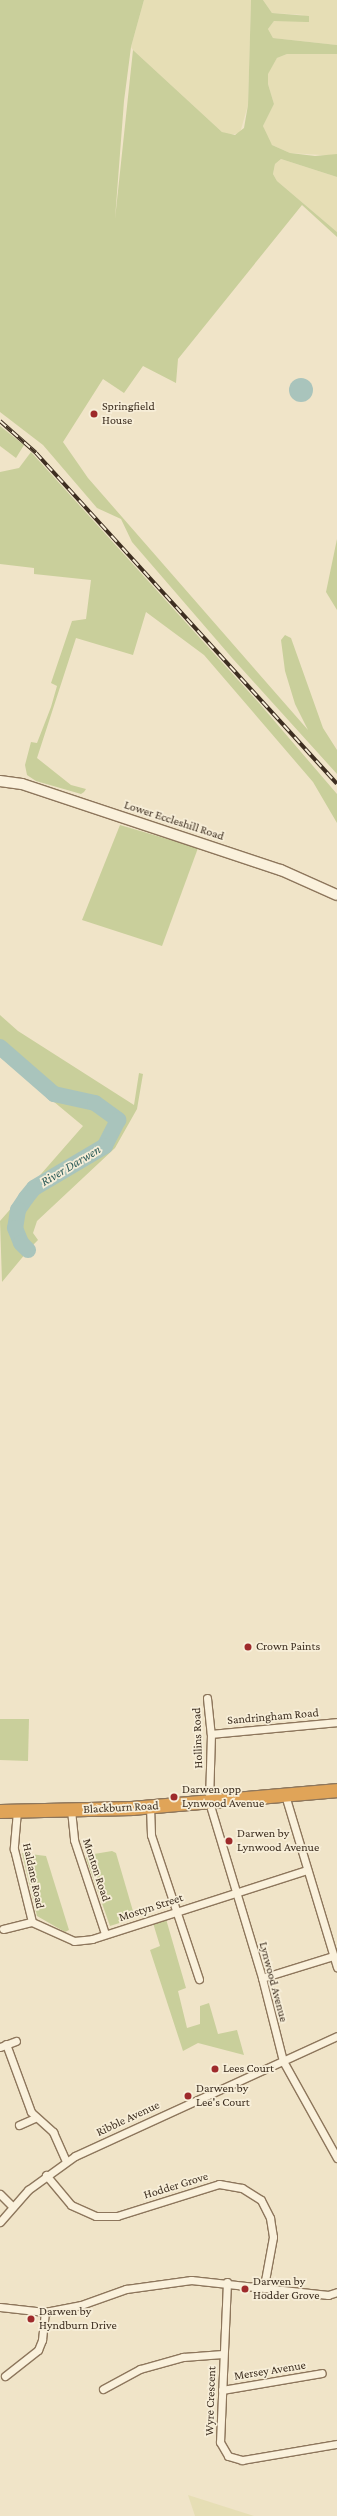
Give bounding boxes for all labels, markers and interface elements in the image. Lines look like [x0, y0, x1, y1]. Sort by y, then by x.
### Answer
place label: Springfield House [102, 400, 155, 428]
marker: Springfield House [89, 409, 99, 419]
street label: Lower Eccleshill Road [122, 798, 226, 844]
water label: River Darwen [38, 1142, 104, 1190]
place label: Crown Paints [256, 1640, 320, 1654]
marker: Crown Paints [243, 1642, 253, 1652]
street label: Sandringham Road [227, 1706, 319, 1728]
street label: Hollins Road [190, 1707, 206, 1769]
place label: Darwen opp Lynwood Avenue [182, 1783, 264, 1811]
marker: Darwen opp Lynwood Avenue [169, 1792, 179, 1802]
street label: Blackburn Road [83, 1799, 159, 1817]
place label: Darwen by Lynwood Avenue [237, 1827, 319, 1855]
marker: Darwen by Lynwood Avenue [224, 1836, 234, 1846]
street label: Monton Road [79, 1837, 113, 1903]
street label: Haldane Road [19, 1842, 47, 1910]
street label: Mostyn Street [117, 1891, 185, 1925]
street label: Lynwood Avenue [255, 1940, 291, 2024]
place label: Lees Court [223, 2062, 274, 2076]
marker: Lees Court [210, 2064, 220, 2074]
place label: Darwen by Lee's Court [196, 2082, 250, 2110]
marker: Darwen by Lee's Court [183, 2091, 193, 2101]
street label: Ribble Avenue [94, 2098, 162, 2140]
street label: Hodder Grove [142, 2169, 210, 2203]
place label: Darwen by Hodder Grove [253, 2275, 319, 2303]
marker: Darwen by Hodder Grove [240, 2284, 250, 2294]
place label: Darwen by Hyndburn Drive [39, 2305, 117, 2333]
marker: Darwen by Hyndburn Drive [26, 2314, 36, 2324]
street label: Mersey Avenue [233, 2358, 307, 2384]
street label: Wyre Crescent [203, 2366, 219, 2436]

